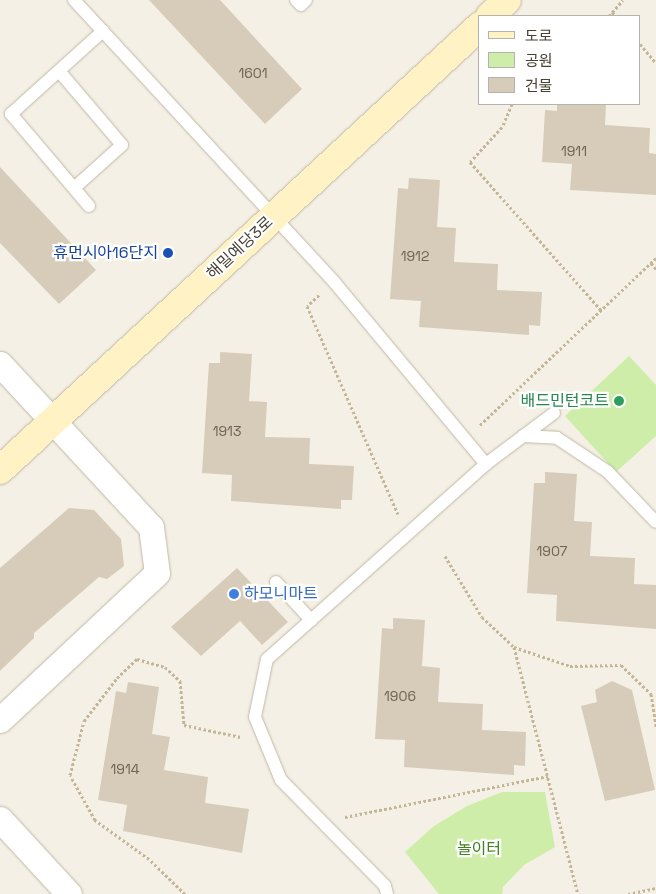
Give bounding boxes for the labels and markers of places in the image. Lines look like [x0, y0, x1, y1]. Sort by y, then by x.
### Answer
place label: 휴먼시아16단지 [53, 243, 158, 263]
marker: 휴먼시아16단지 [162, 247, 174, 259]
place label: 배드민턴코트 [521, 391, 609, 411]
marker: 배드민턴코트 [613, 395, 625, 407]
place label: 하모니마트 [244, 584, 318, 604]
marker: 하모니마트 [228, 588, 240, 600]

